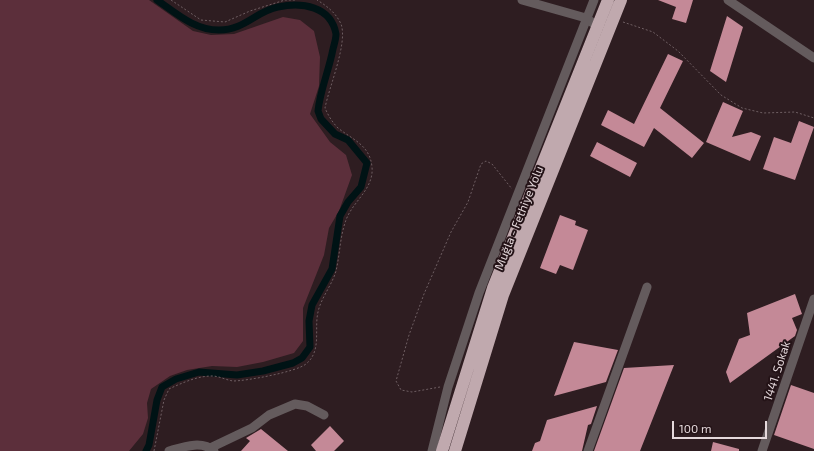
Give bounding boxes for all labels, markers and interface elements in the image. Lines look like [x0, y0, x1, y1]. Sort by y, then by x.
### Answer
street label: Muğla - Fethiye Yolu [492, 164, 546, 272]
street label: 1441. Sokak [761, 339, 793, 403]
scale bar [674, 413, 769, 439]
text: 100 m [679, 421, 711, 435]

